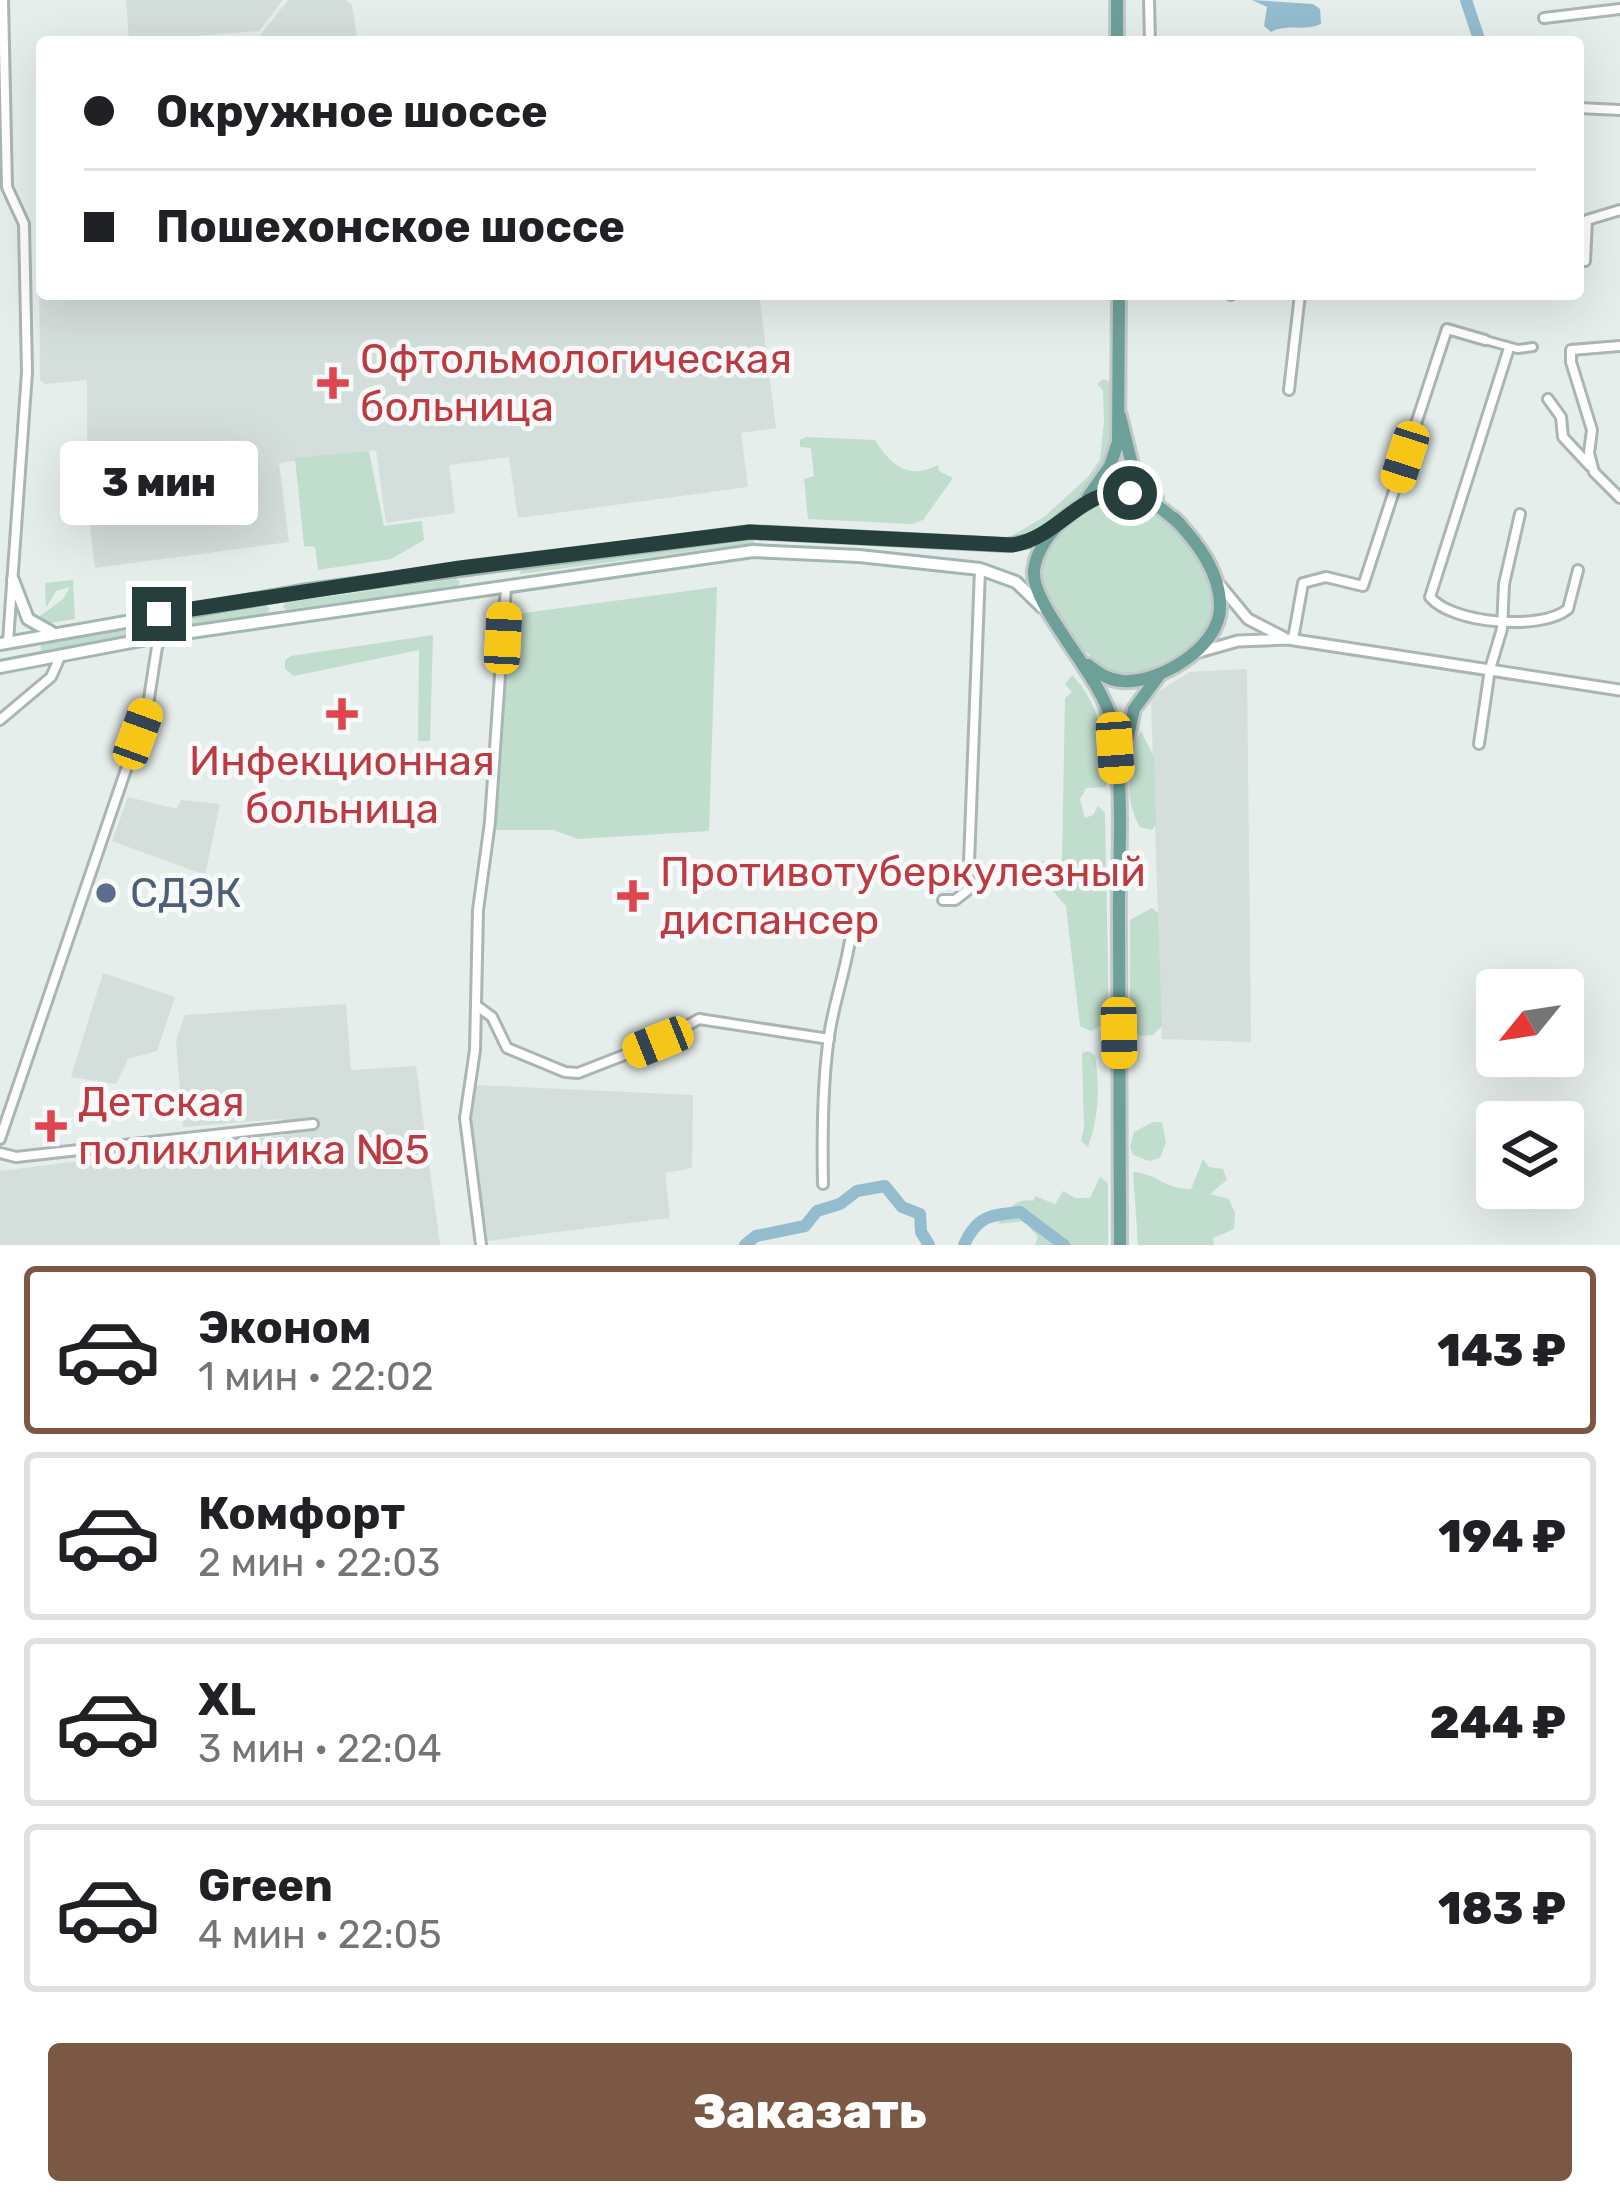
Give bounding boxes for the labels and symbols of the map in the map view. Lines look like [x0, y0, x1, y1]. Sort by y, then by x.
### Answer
place label: Офтольмологическая больница [360, 334, 792, 432]
marker: Офтольмологическая больница [317, 367, 349, 399]
car [1377, 417, 1433, 497]
callout: 3 мин [60, 440, 258, 524]
route start [1103, 466, 1157, 520]
route end [132, 587, 186, 641]
car [483, 601, 523, 675]
car [109, 694, 167, 774]
marker: Инфекционная больница [326, 698, 358, 730]
car [1095, 711, 1135, 785]
place label: Инфекционная больница [189, 736, 495, 834]
place label: Противотуберкулезный диспансер [660, 847, 1146, 945]
place label: СДЭК [130, 868, 242, 918]
marker: СДЭК [93, 880, 119, 906]
marker: Противотуберкулезный диспансер [617, 880, 649, 912]
north arrow [1476, 969, 1584, 1077]
car [1100, 997, 1138, 1069]
car [618, 1012, 698, 1072]
place label: Детская поликлиника №5 [78, 1077, 430, 1175]
marker: Детская поликлиника №5 [35, 1110, 67, 1142]

